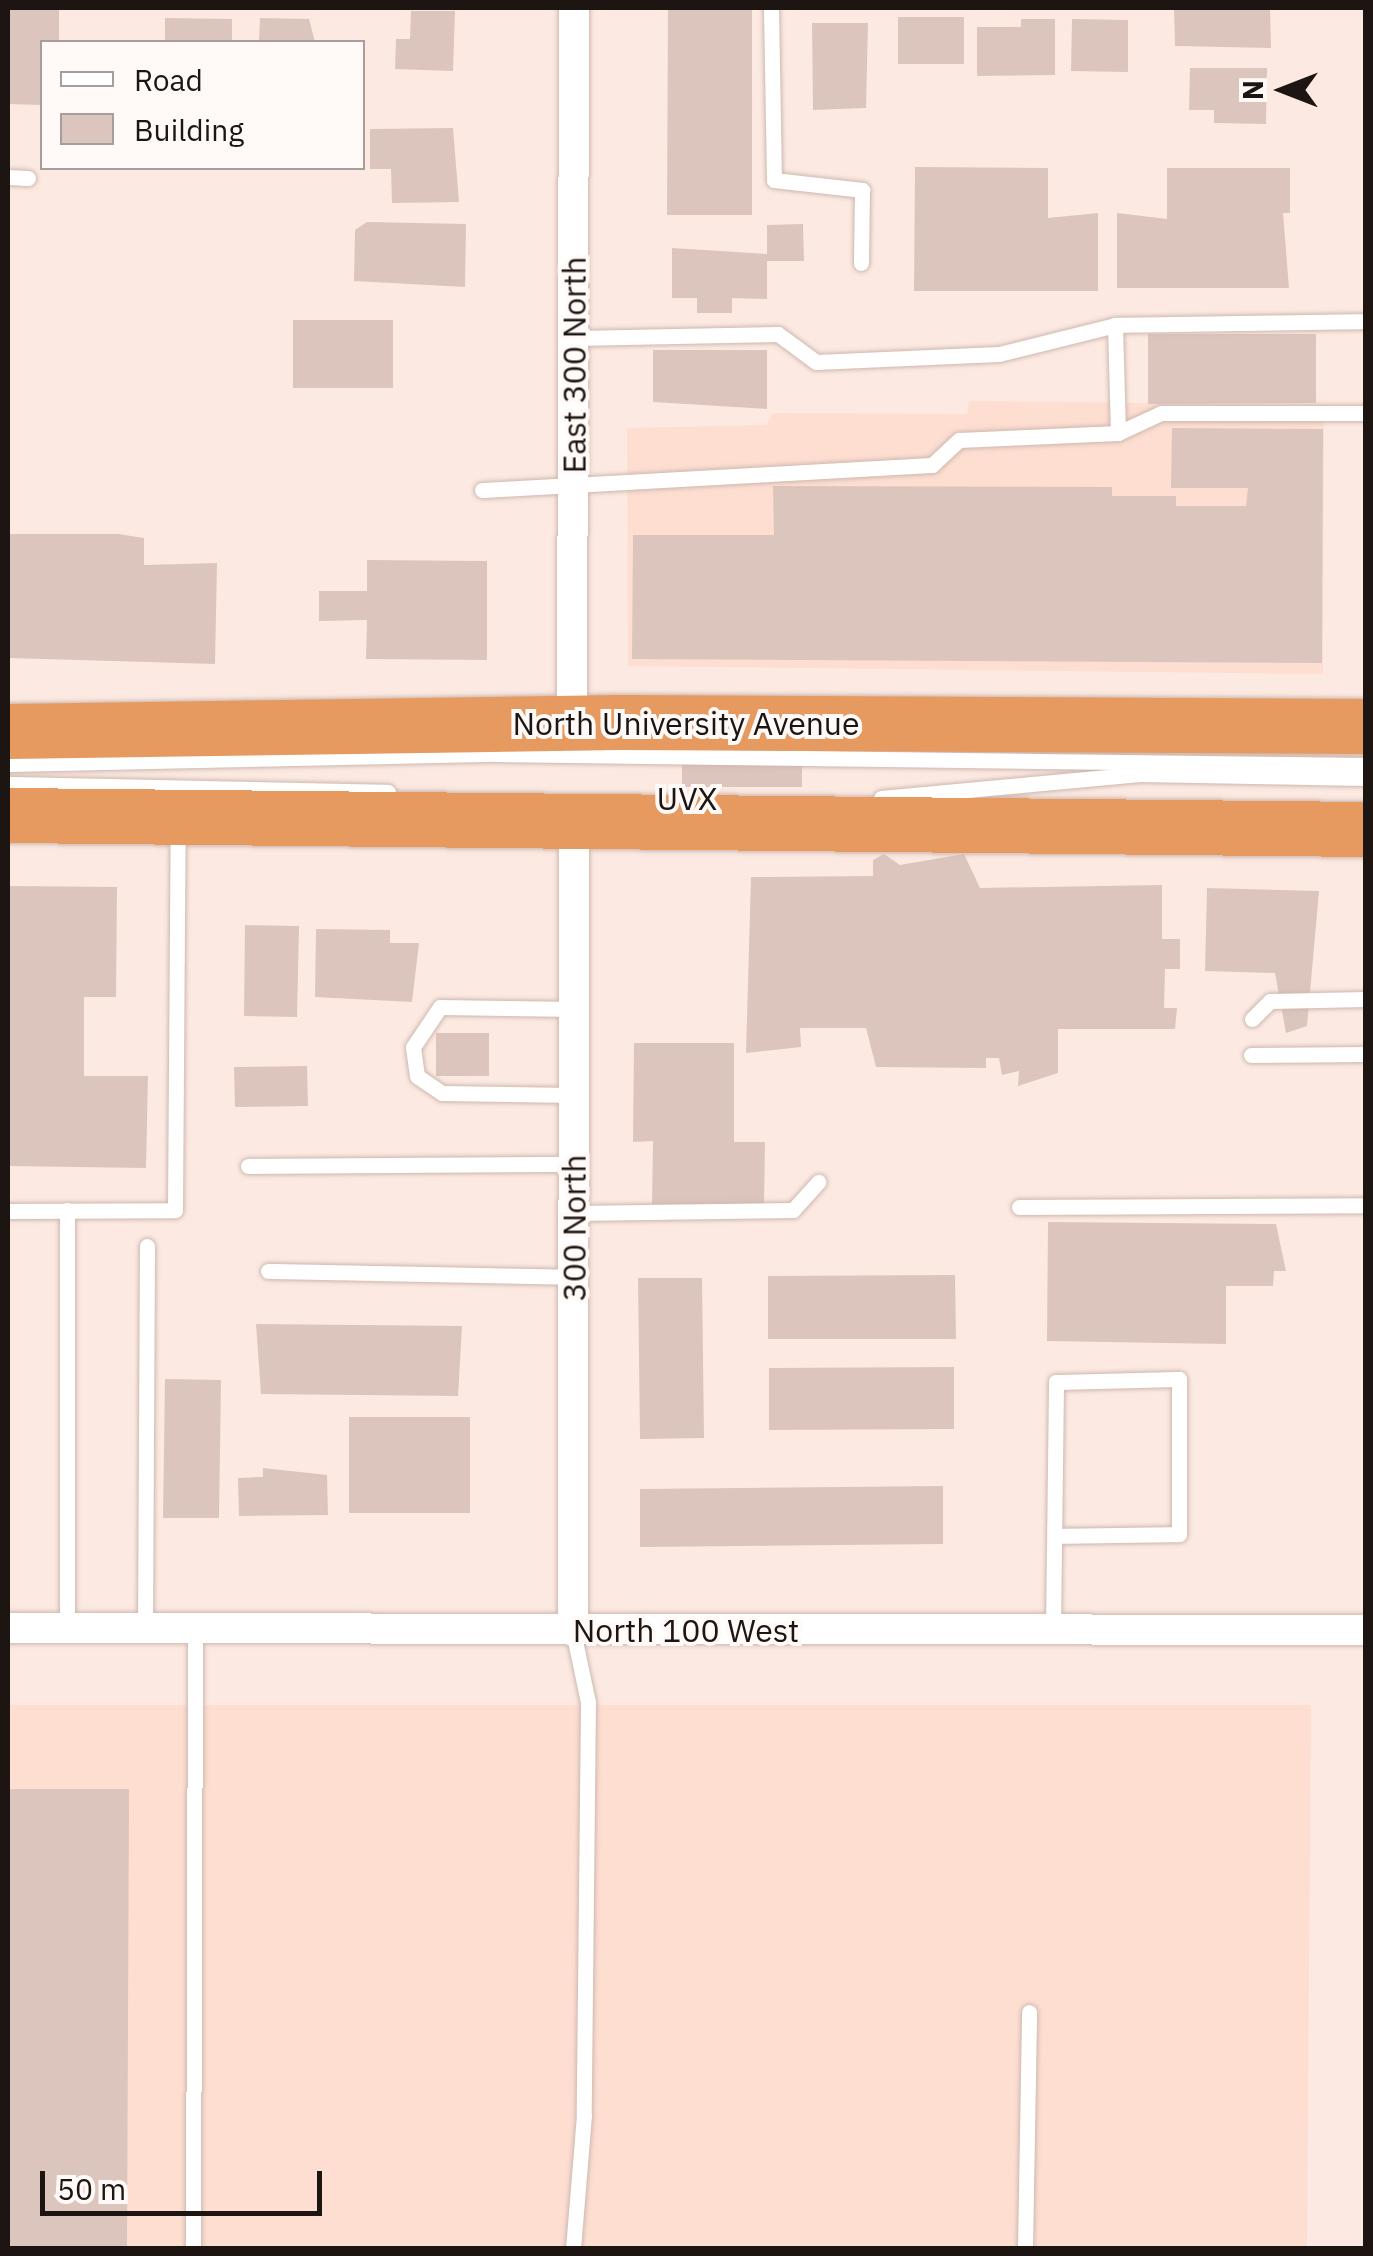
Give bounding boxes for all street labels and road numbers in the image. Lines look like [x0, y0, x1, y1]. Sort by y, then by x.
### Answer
street label: East 300 North [555, 257, 593, 473]
street label: North University Avenue [512, 704, 860, 742]
street label: UVX [657, 779, 717, 817]
street label: 300 North [555, 1155, 593, 1301]
street label: North 100 West [573, 1611, 799, 1649]

